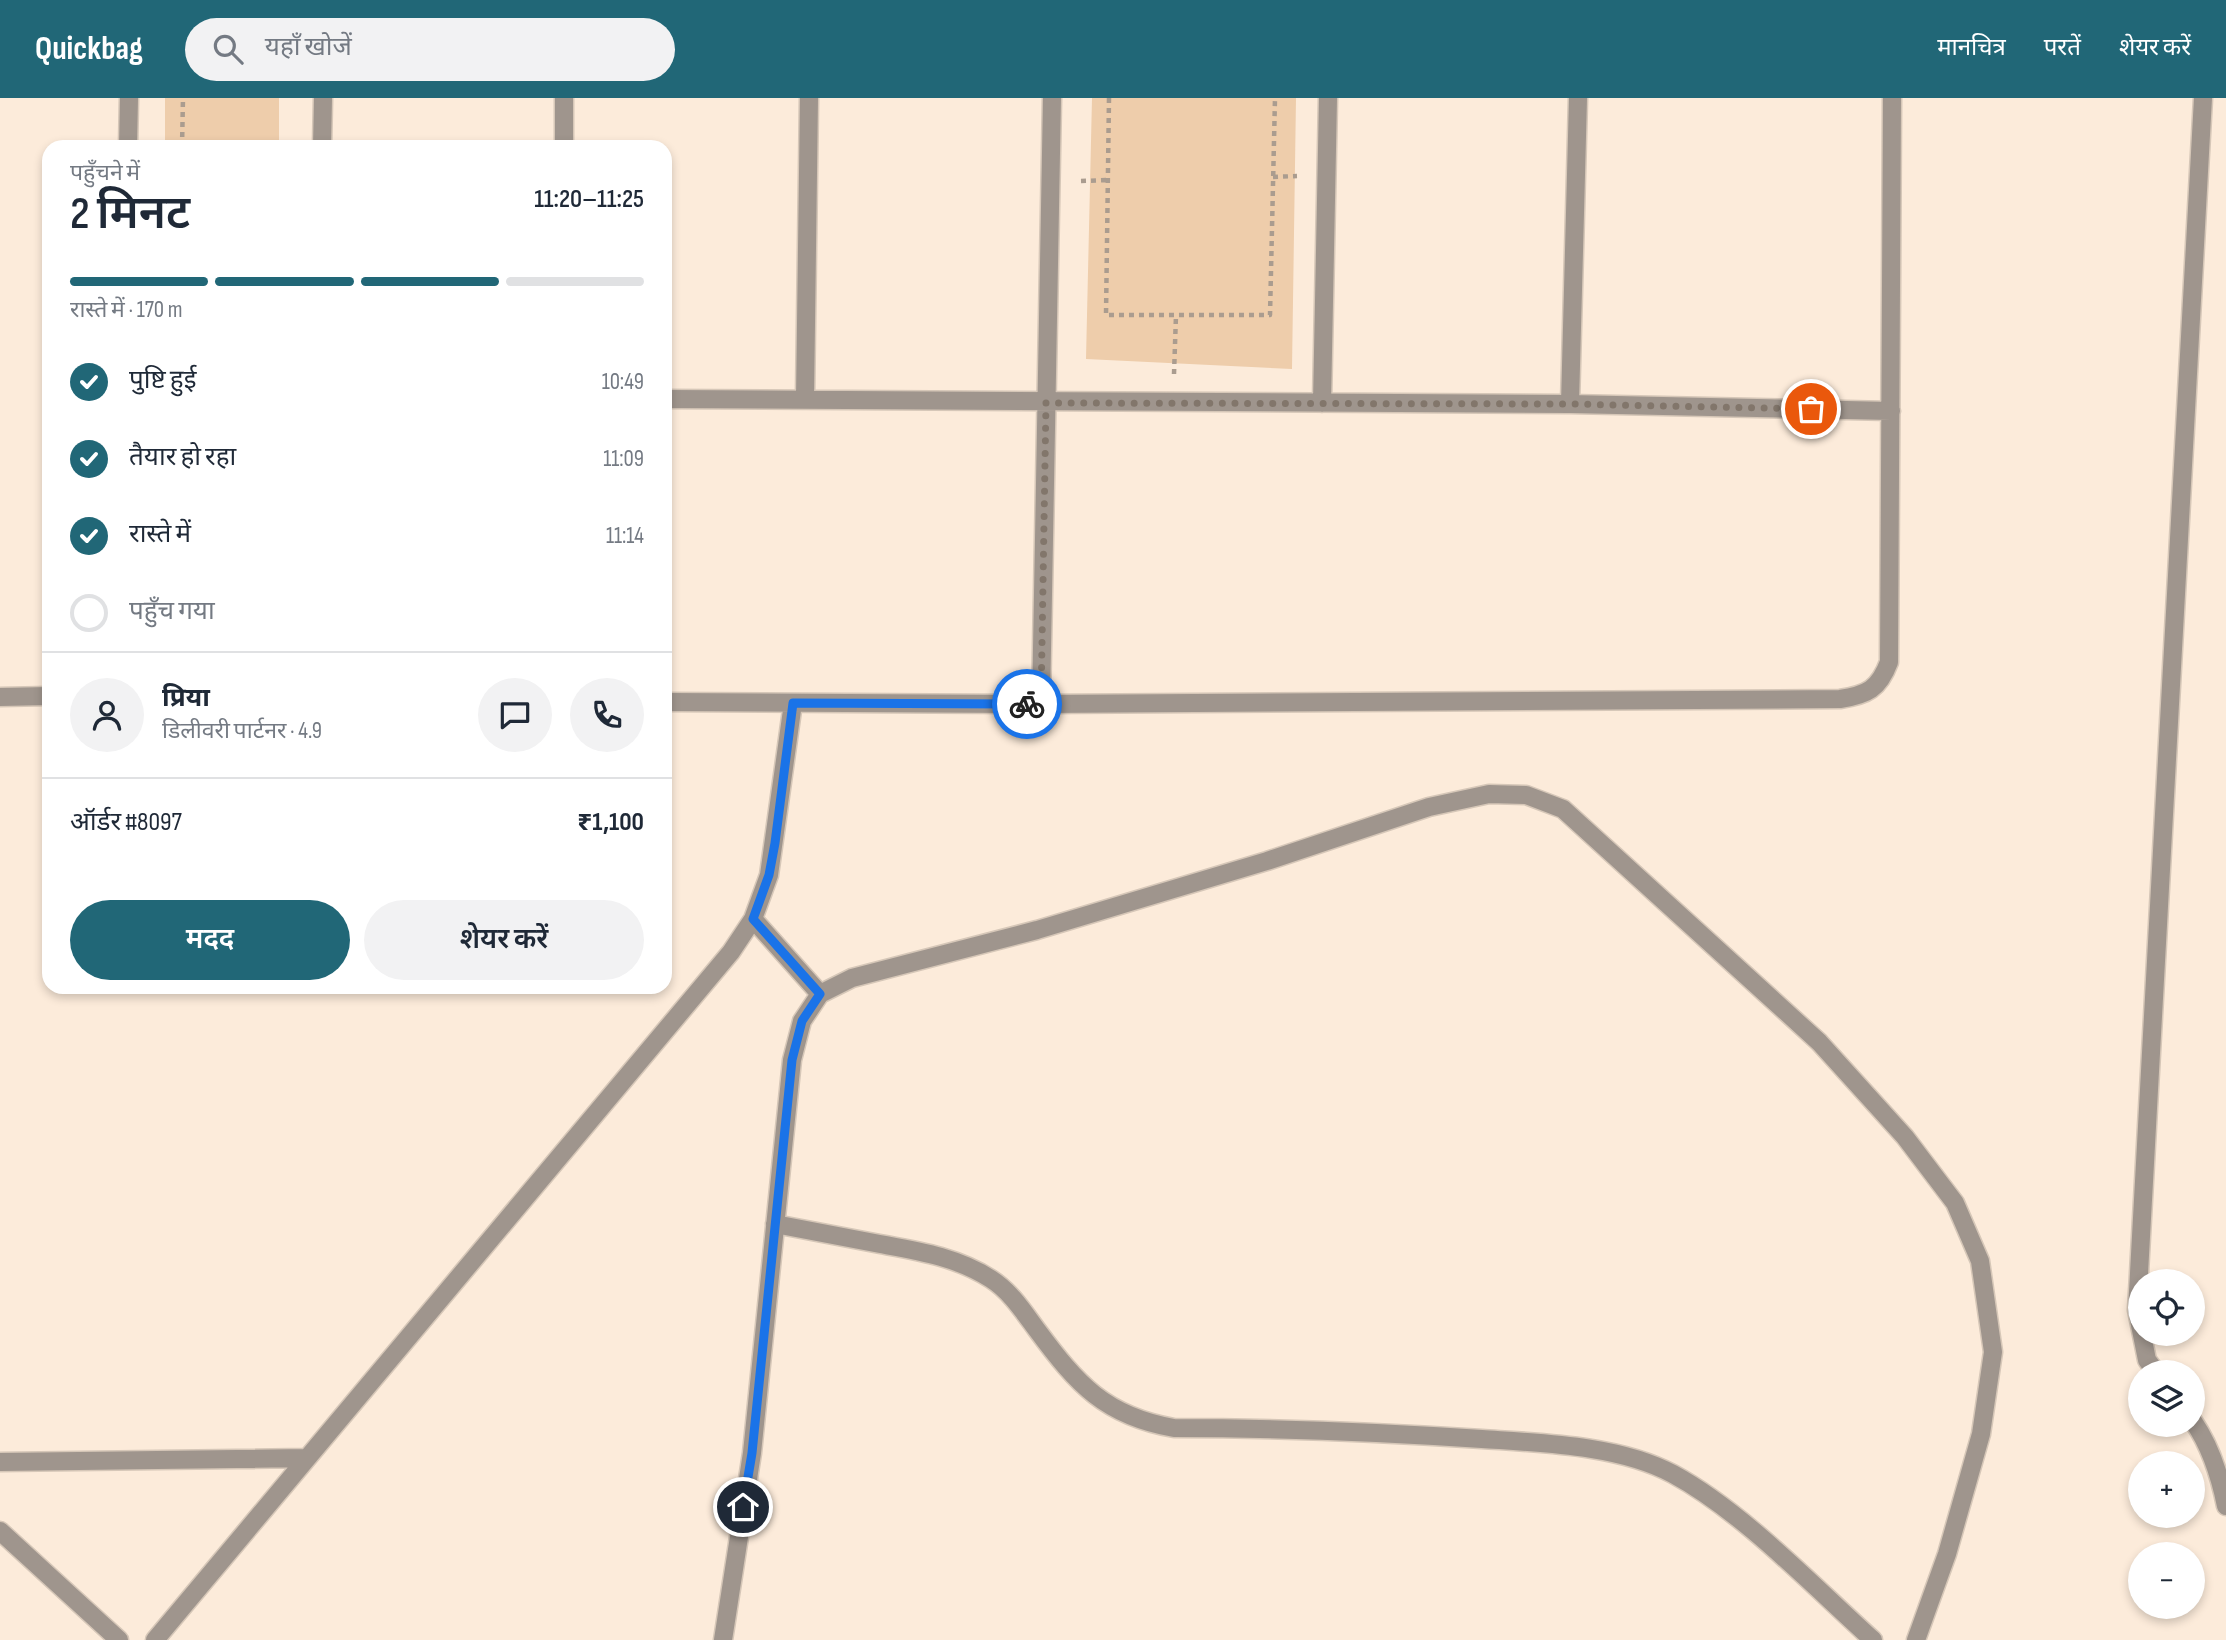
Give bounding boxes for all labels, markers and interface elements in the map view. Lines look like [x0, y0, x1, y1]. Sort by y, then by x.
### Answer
search box [185, 18, 675, 81]
text: Quickbag [35, 29, 143, 69]
icon: search [209, 30, 247, 68]
text: यहाँ खोजें [265, 32, 352, 63]
text: मानचित्र [1937, 33, 2006, 62]
text: परतें [2044, 33, 2081, 62]
text: शेयर करें [2119, 33, 2191, 62]
text: पहुँचने में [70, 159, 140, 187]
text: 11:20–11:25 [534, 184, 644, 215]
text: 2 मिनट [70, 187, 190, 242]
text: रास्ते में · 170 m [70, 296, 183, 324]
icon: check [70, 363, 108, 401]
text: पुष्टि हुई [129, 365, 196, 396]
text: 10:49 [602, 368, 644, 396]
pin [1781, 379, 1841, 439]
icon: bag [1792, 390, 1830, 428]
icon: check [70, 440, 108, 478]
text: तैयार हो रहा [129, 442, 236, 473]
text: 11:09 [603, 445, 644, 473]
icon: check [70, 517, 108, 555]
text: रास्ते में [129, 519, 191, 550]
text: 11:14 [606, 522, 644, 550]
text: पहुँच गया [129, 596, 215, 627]
courier [992, 669, 1062, 739]
button: person [70, 678, 144, 752]
button: chat [478, 678, 552, 752]
button: phone [570, 678, 644, 752]
text: प्रिया [162, 683, 210, 714]
icon: bike [1008, 685, 1046, 723]
text: डिलीवरी पार्टनर · 4.9 [162, 717, 322, 745]
text: ऑर्डर #8097 [70, 807, 182, 838]
text: ₹1,100 [577, 807, 644, 838]
button: मदद [70, 900, 350, 980]
button: शेयर करें [364, 900, 644, 980]
map controls [2128, 1269, 2205, 1619]
button: locate [2128, 1269, 2205, 1346]
button: layers [2128, 1360, 2205, 1437]
button: + [2128, 1451, 2205, 1528]
pin [713, 1477, 773, 1537]
icon: home [724, 1488, 762, 1526]
button: − [2128, 1542, 2205, 1619]

